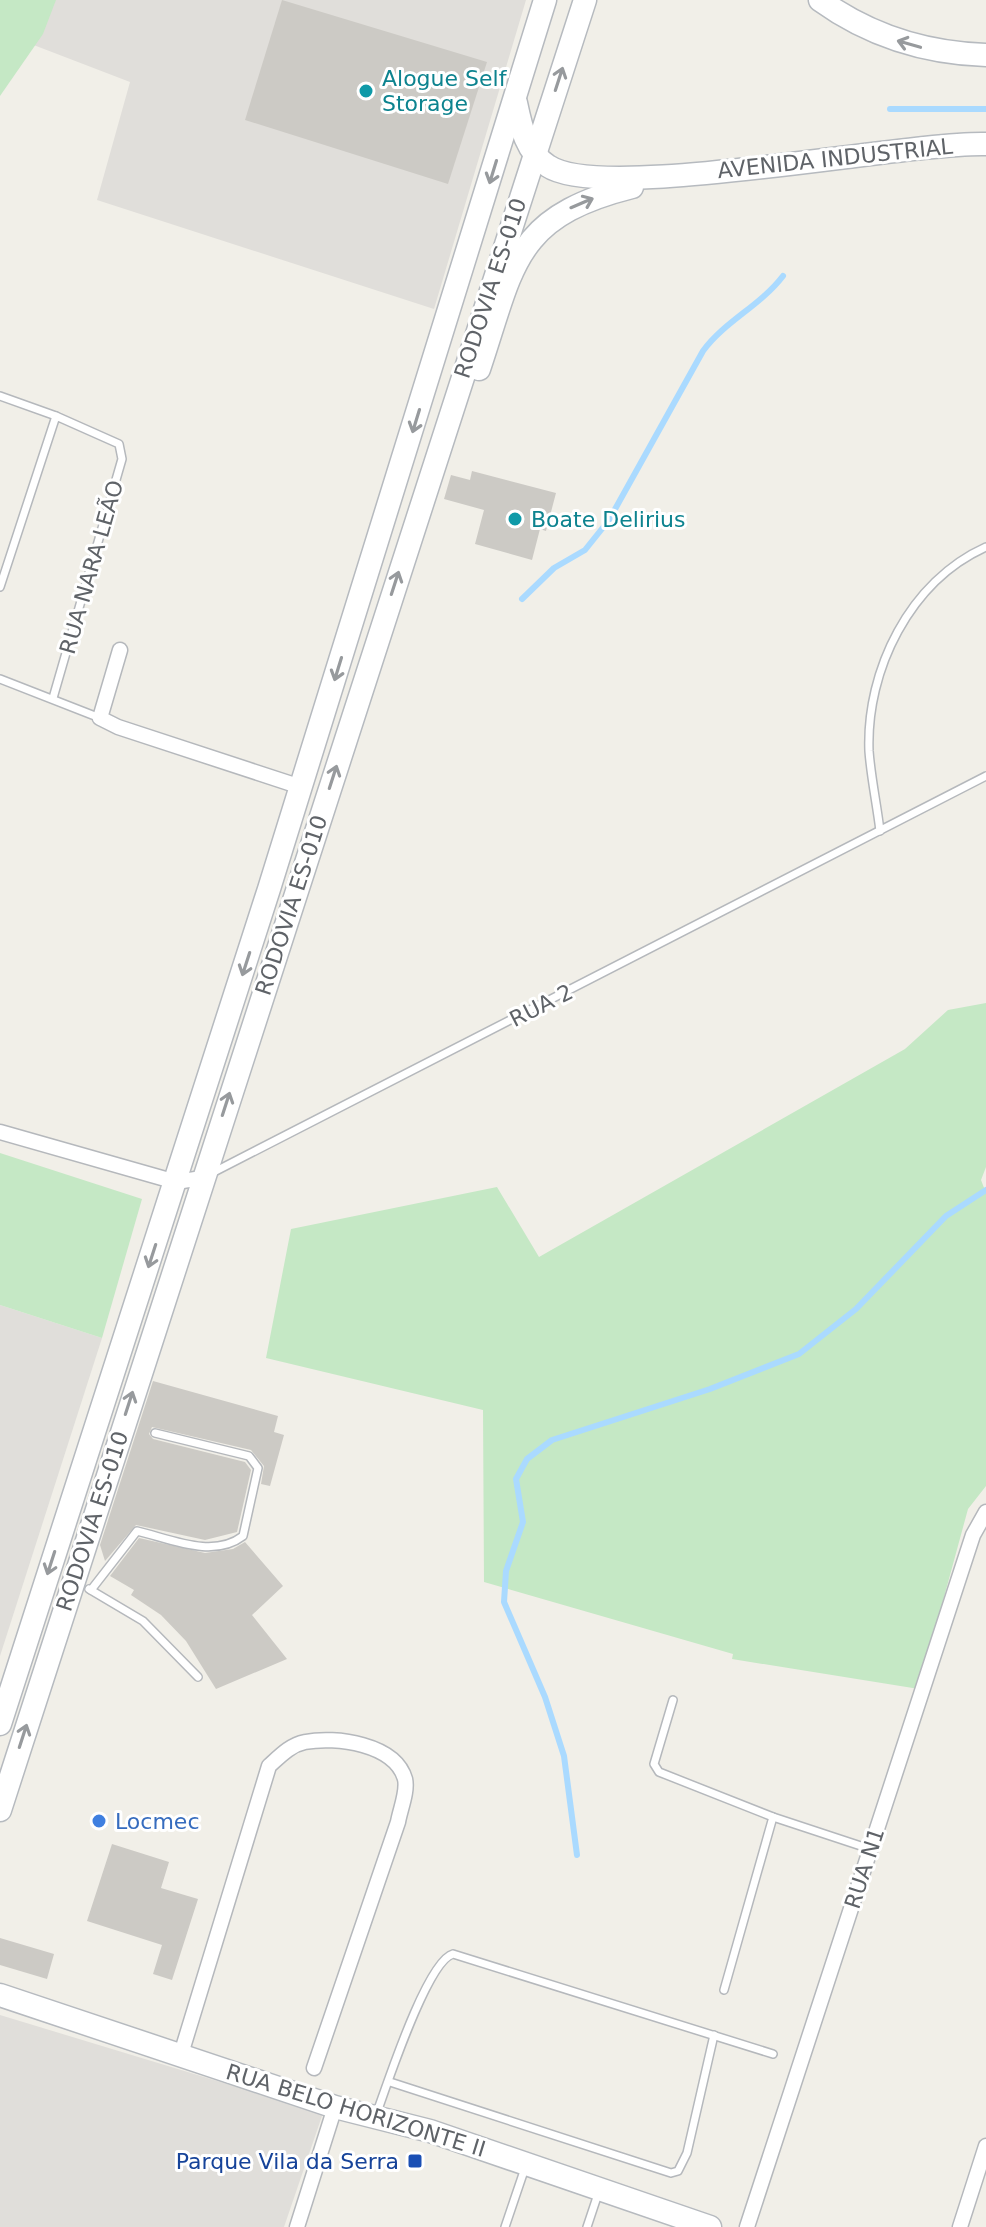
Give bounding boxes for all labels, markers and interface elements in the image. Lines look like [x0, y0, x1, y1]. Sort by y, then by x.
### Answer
one-way arrow [897, 36, 923, 51]
place label: Alogue Self Storage [382, 66, 508, 116]
one-way arrow [552, 67, 567, 92]
marker: Alogue Self Storage [357, 82, 375, 100]
street label: AVENIDA INDUSTRIAL [716, 134, 955, 183]
one-way arrow [485, 159, 500, 185]
street label: RODOVIA ES-010 [450, 195, 531, 381]
one-way arrow [569, 195, 594, 210]
one-way arrow [408, 408, 423, 433]
street label: RUA NARA LEÃO [54, 477, 128, 657]
place label: Boate Delirius [531, 507, 685, 532]
marker: Boate Delirius [506, 510, 524, 528]
one-way arrow [388, 570, 403, 596]
one-way arrow [330, 656, 345, 681]
one-way arrow [326, 765, 341, 790]
street label: RODOVIA ES-010 [251, 812, 332, 998]
one-way arrow [237, 951, 252, 976]
street label: RUA 2 [506, 979, 577, 1032]
one-way arrow [219, 1092, 234, 1117]
one-way arrow [144, 1243, 158, 1268]
one-way arrow [123, 1391, 138, 1416]
street label: RODOVIA ES-010 [52, 1428, 133, 1614]
one-way arrow [42, 1551, 57, 1576]
one-way arrow [17, 1723, 32, 1748]
place label: Locmec [115, 1809, 200, 1834]
marker: Locmec [90, 1812, 108, 1830]
street label: RUA N1 [840, 1824, 889, 1912]
street label: RUA BELO HORIZONTE II [223, 2059, 489, 2162]
place label: Parque Vila da Serra [176, 2149, 399, 2174]
marker: Parque Vila da Serra [406, 2152, 424, 2170]

